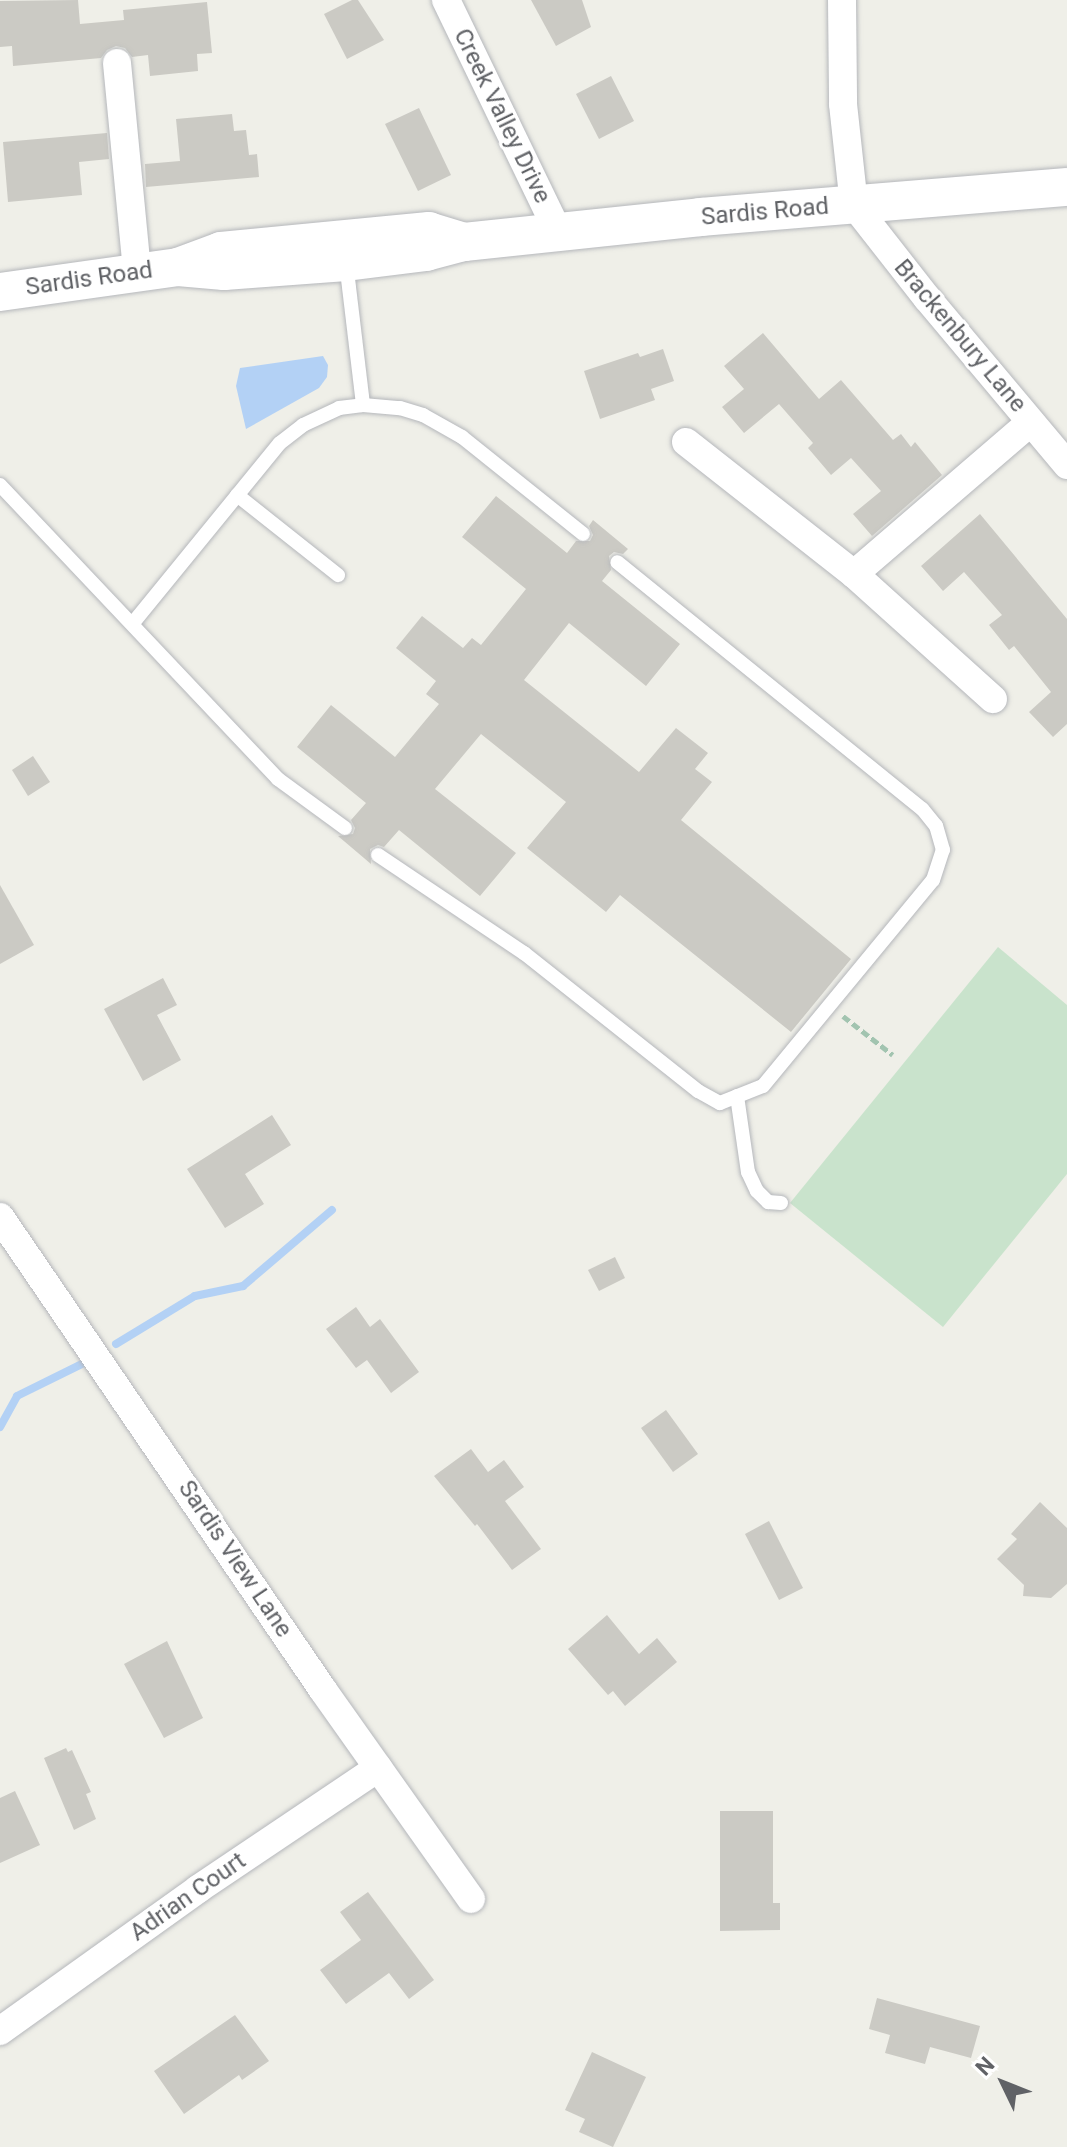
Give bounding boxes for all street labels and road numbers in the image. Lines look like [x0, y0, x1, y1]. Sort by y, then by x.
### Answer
street label: Creek Valley Drive [447, 24, 557, 208]
street label: Sardis Road [700, 192, 830, 232]
street label: Brackenbury Lane [888, 254, 1032, 418]
street label: Sardis Road [24, 256, 154, 302]
street label: Sardis View Lane [172, 1475, 298, 1643]
street label: Adrian Court [125, 1847, 251, 1947]

